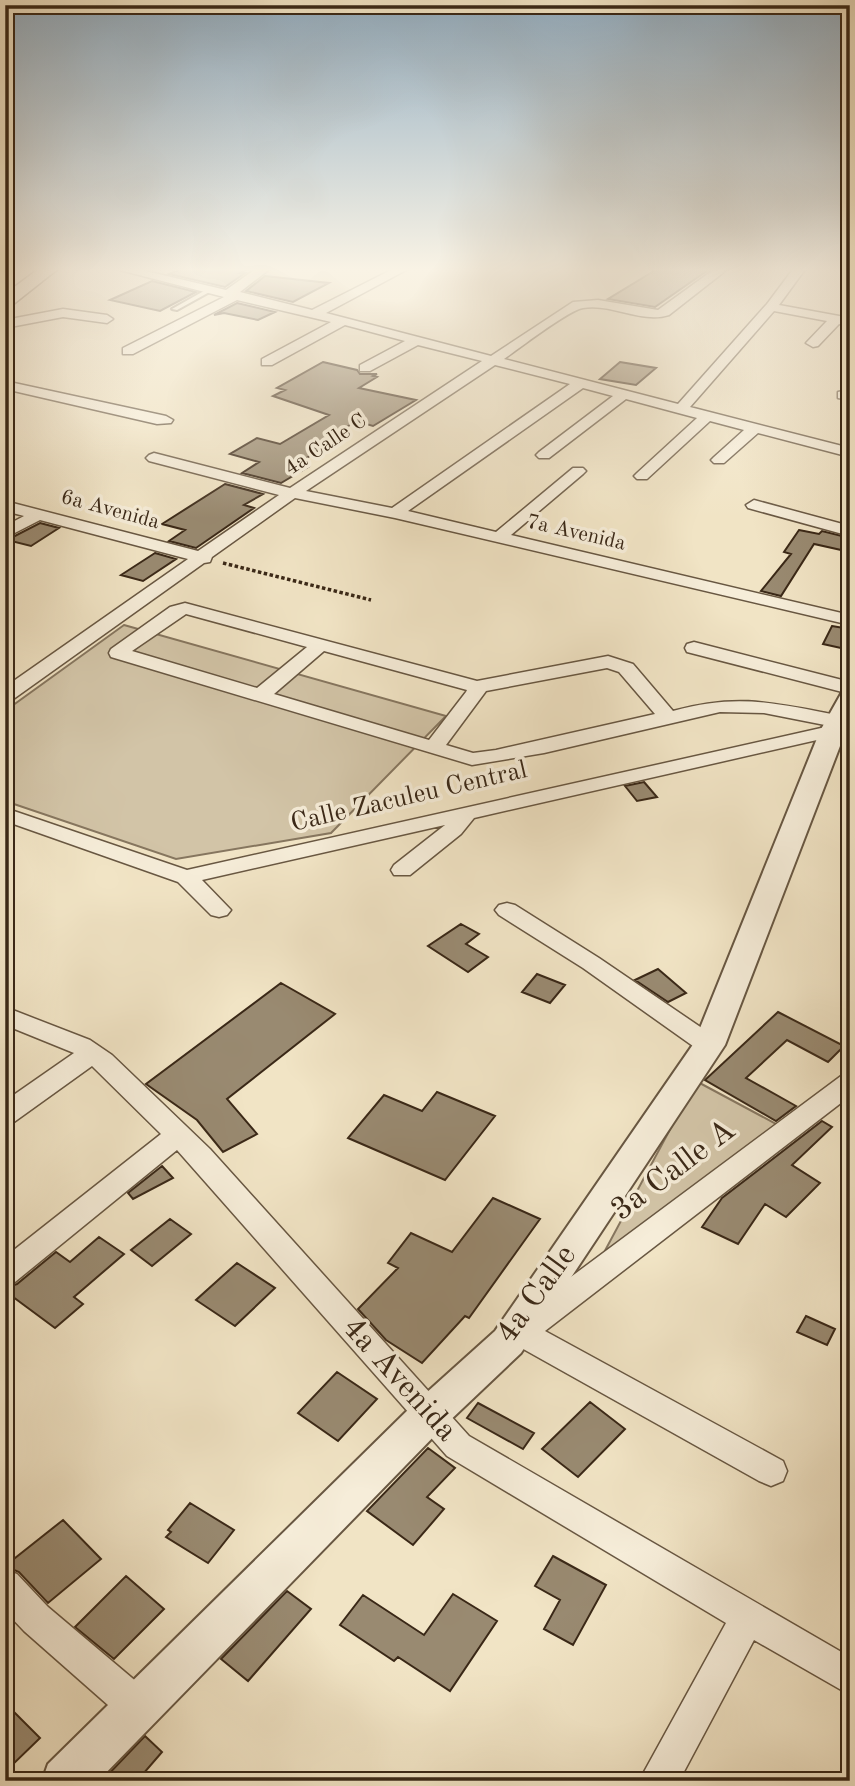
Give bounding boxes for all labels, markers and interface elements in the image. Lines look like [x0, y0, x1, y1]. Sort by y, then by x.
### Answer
street label: 4a Calle C [281, 410, 371, 480]
street label: 6a Avenida [58, 487, 162, 533]
street label: 7a Avenida [524, 511, 628, 555]
street label: Calle Zaculeu Central [288, 757, 530, 837]
street label: 3a Calle A [606, 1114, 742, 1228]
street label: 4a Calle [491, 1240, 583, 1350]
street label: 4a Avenida [335, 1312, 463, 1448]

